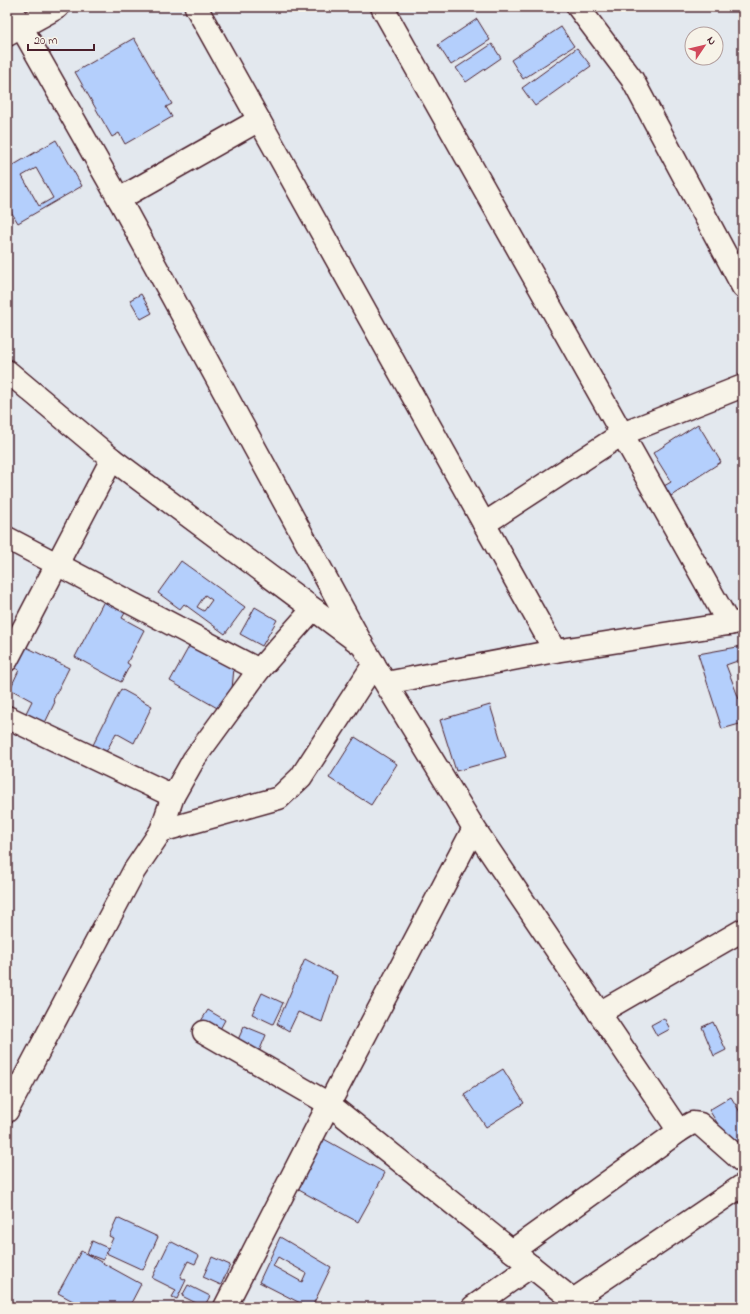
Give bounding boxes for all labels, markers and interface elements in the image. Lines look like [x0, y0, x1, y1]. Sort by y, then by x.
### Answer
scale bar [28, 26, 94, 52]
north arrow [684, 26, 724, 66]
text: 20 m [34, 32, 57, 50]
text: N [703, 33, 720, 48]

